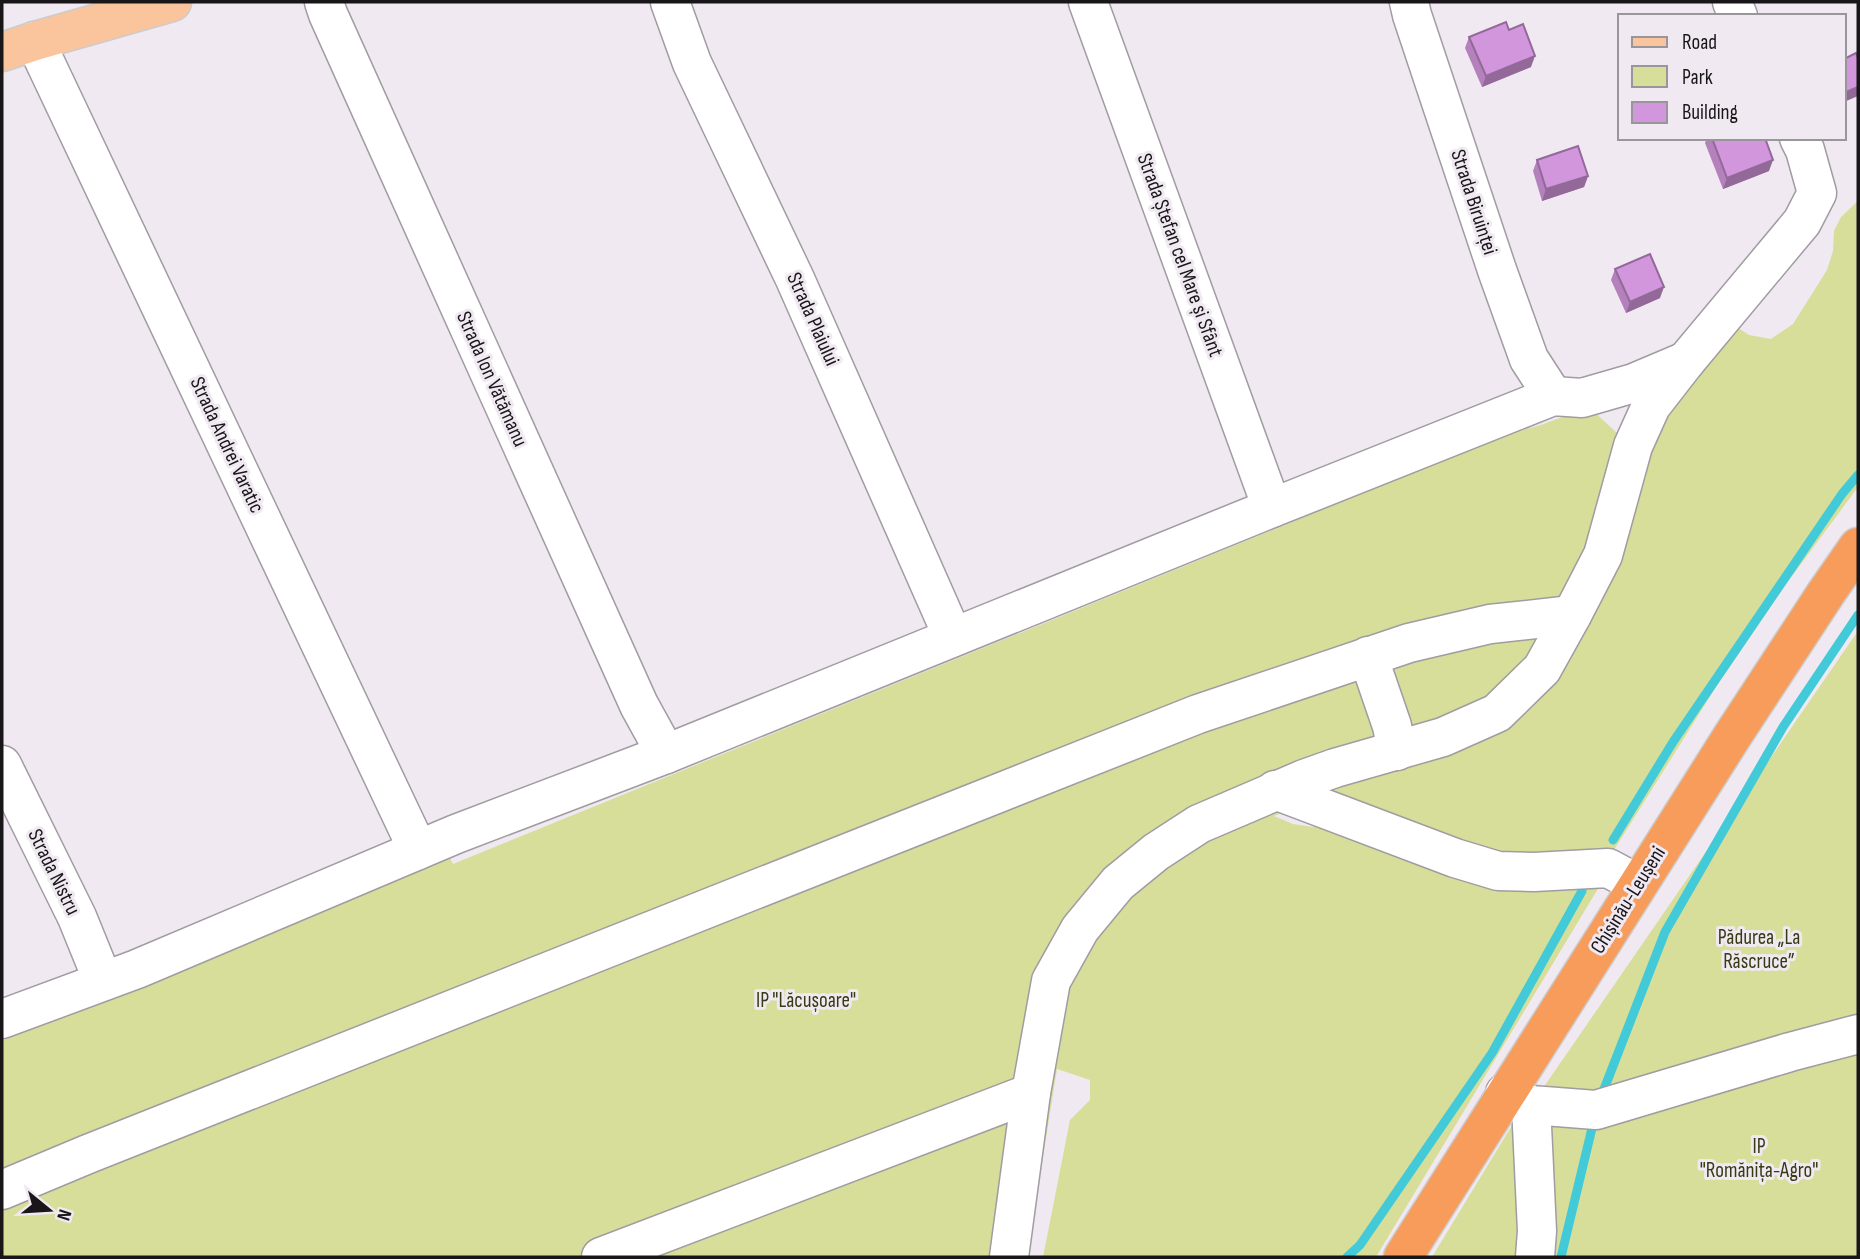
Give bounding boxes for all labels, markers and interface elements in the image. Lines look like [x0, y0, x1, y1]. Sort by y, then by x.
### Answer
legend [1618, 14, 1846, 140]
text: Road [1682, 30, 1717, 55]
text: Park [1682, 65, 1713, 90]
text: Building [1682, 100, 1738, 125]
street label: Strada Biruinței [1445, 146, 1503, 258]
street label: Strada Ștefan cel Mare și Sfânt [1132, 150, 1228, 360]
street label: Strada Plaiului [781, 268, 845, 370]
street label: Strada Ion Vătămanu [451, 308, 533, 450]
street label: Strada Andrei Varatic [185, 373, 269, 517]
street label: Strada Nistru [22, 825, 86, 919]
street label: Chișinău-Leușeni [1585, 842, 1671, 958]
park label: Pădurea „La Răscruce” [1718, 925, 1800, 974]
park label: IP "Lăcușoare" [756, 988, 856, 1013]
park label: IP "Romănița-Agro" [1700, 1134, 1818, 1183]
north arrow [14, 1175, 84, 1245]
text: N [51, 1206, 76, 1223]

